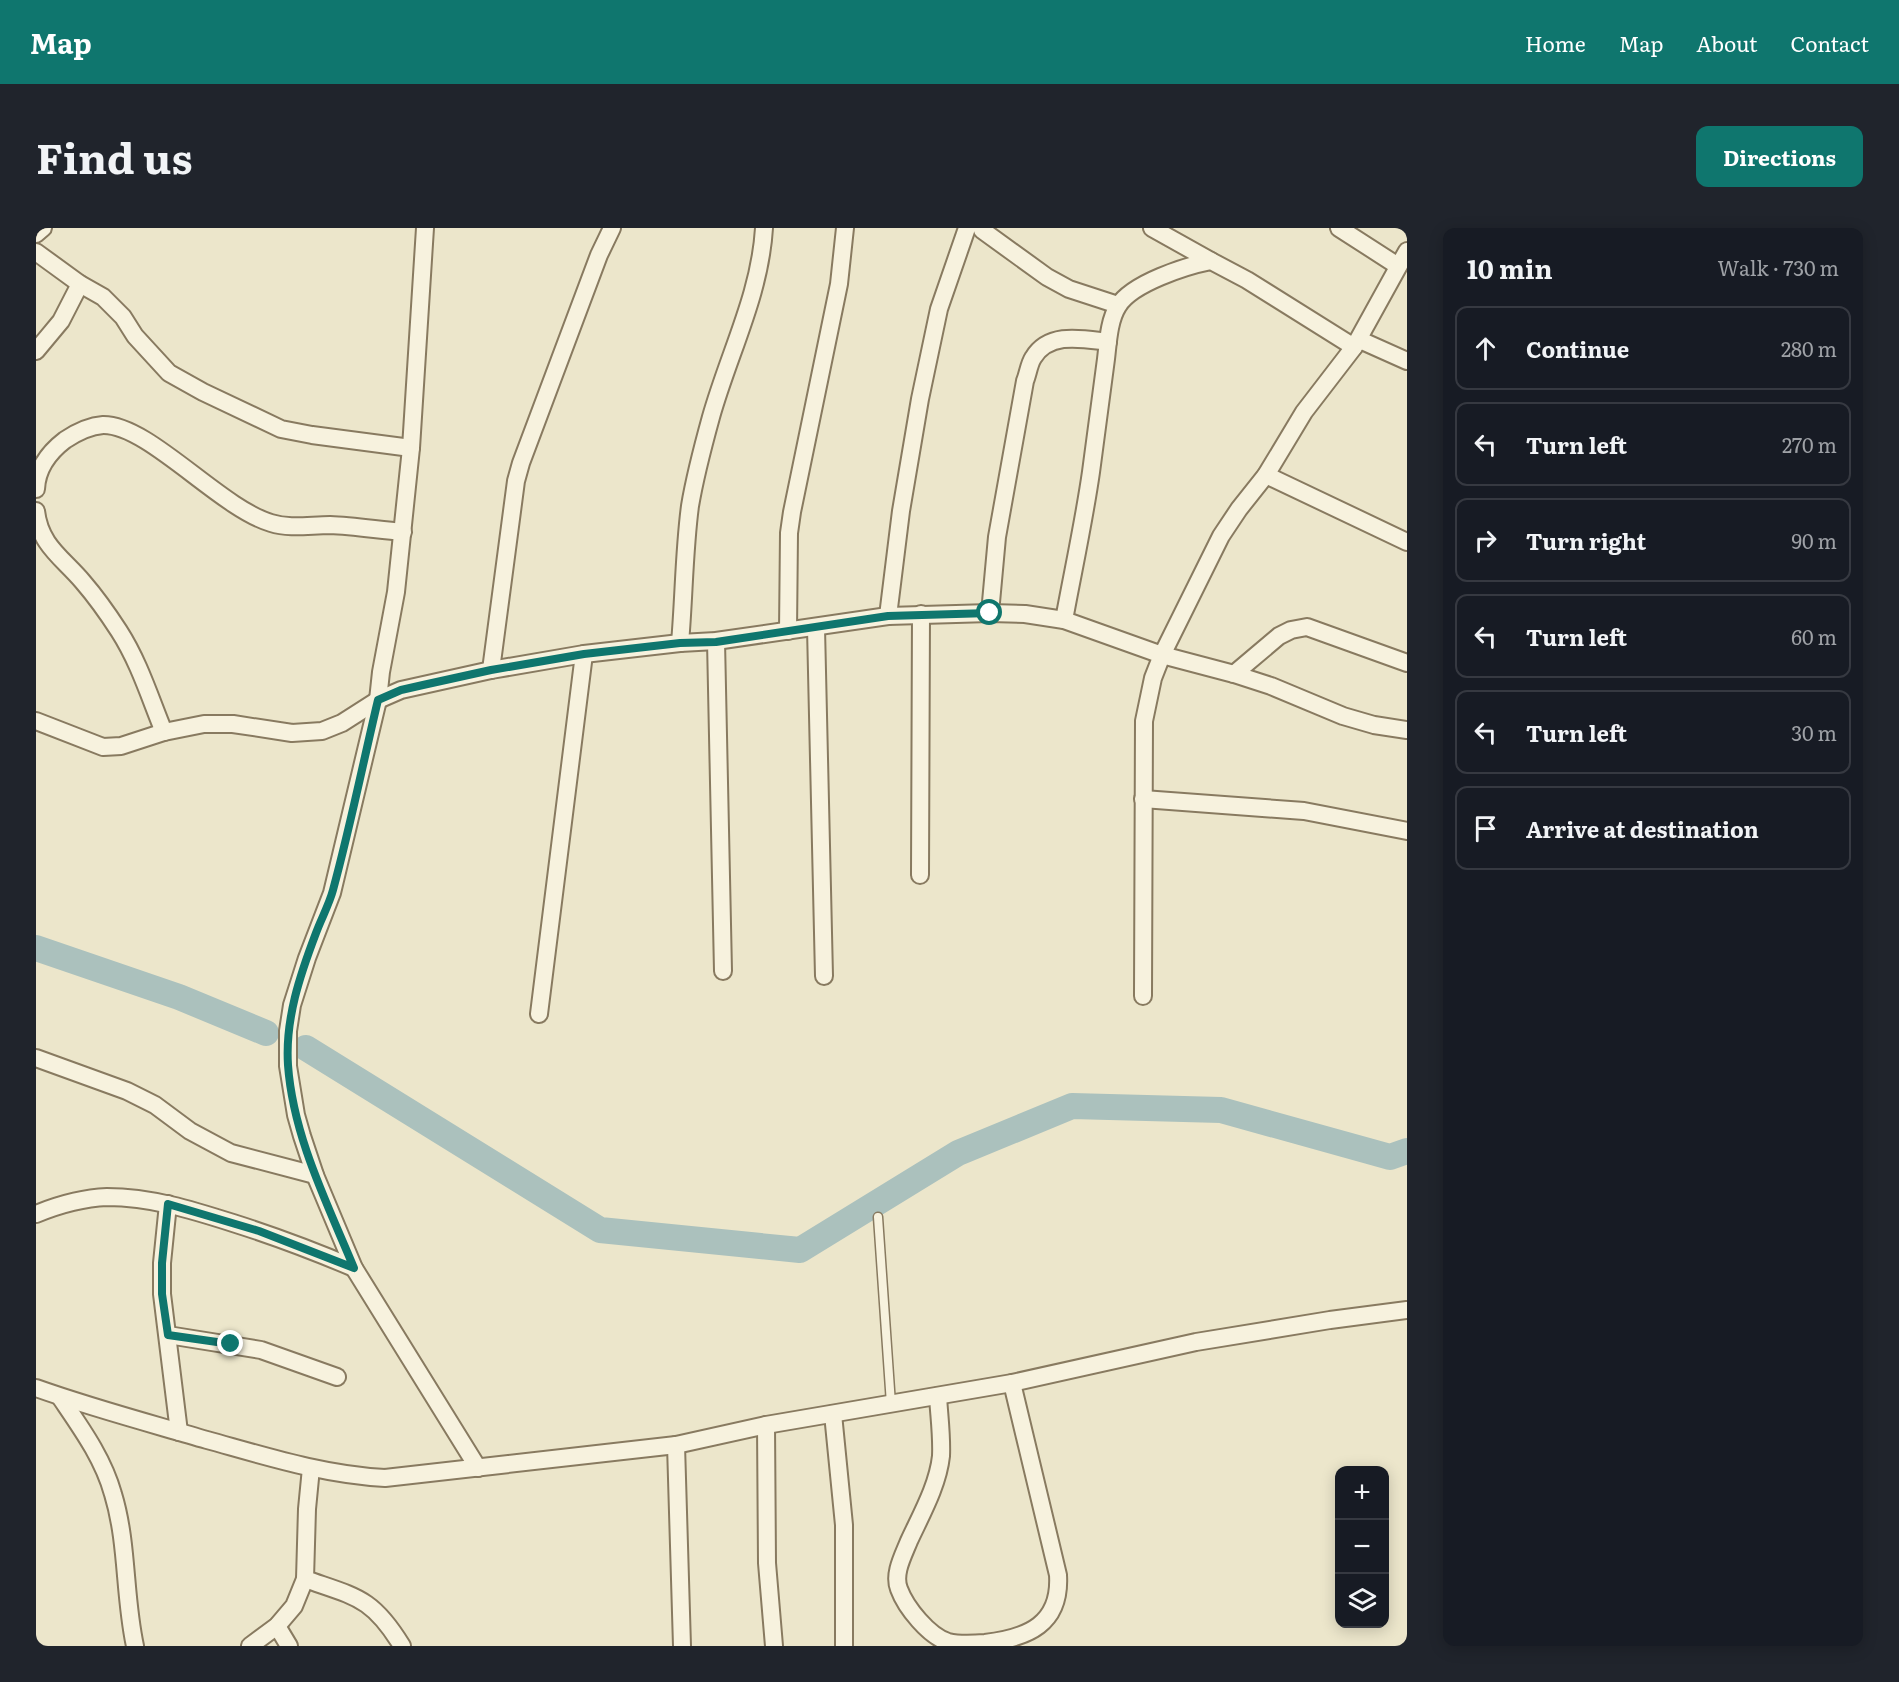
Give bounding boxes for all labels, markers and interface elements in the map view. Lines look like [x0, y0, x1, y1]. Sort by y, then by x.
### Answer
text: Map [30, 21, 92, 63]
text: Home [1525, 27, 1586, 58]
text: Map [1619, 27, 1663, 58]
text: About [1696, 27, 1758, 58]
text: Contact [1791, 27, 1869, 58]
text: Find us [36, 125, 193, 187]
button: Directions [1696, 126, 1863, 187]
text: 10 min [1467, 248, 1552, 287]
text: Walk · 730 m [1717, 252, 1839, 282]
icon: ahead [1469, 332, 1502, 365]
text: Continue [1526, 332, 1629, 365]
text: 280 m [1781, 333, 1837, 363]
icon: left [1469, 428, 1502, 461]
text: Turn left [1526, 428, 1627, 461]
text: 270 m [1782, 429, 1837, 459]
icon: right [1469, 524, 1502, 557]
text: Turn right [1526, 524, 1646, 557]
text: 90 m [1792, 525, 1837, 555]
route start [976, 599, 1002, 625]
icon: left [1469, 620, 1502, 653]
text: Turn left [1526, 620, 1627, 653]
text: 60 m [1791, 621, 1837, 651]
icon: left [1469, 716, 1502, 749]
text: Turn left [1526, 716, 1627, 749]
text: 30 m [1791, 717, 1837, 747]
icon: arrive [1469, 812, 1502, 845]
text: Arrive at destination [1526, 812, 1759, 845]
route end [217, 1330, 243, 1356]
map controls [1335, 1466, 1389, 1628]
button: + [1335, 1466, 1389, 1520]
button: − [1335, 1520, 1389, 1574]
button: layers [1335, 1574, 1389, 1628]

